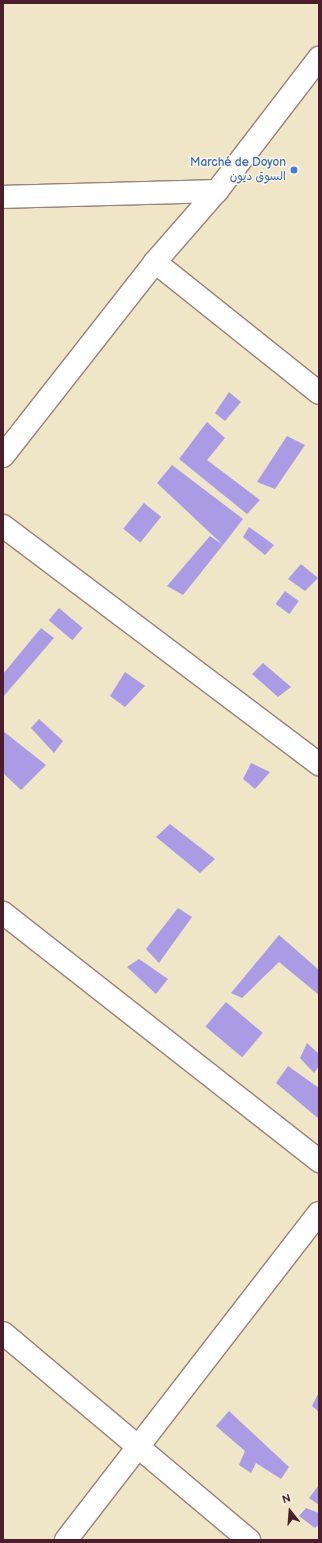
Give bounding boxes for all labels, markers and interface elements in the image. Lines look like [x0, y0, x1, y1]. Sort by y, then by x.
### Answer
place label: Marché de Doyon السوق ديون [190, 156, 286, 184]
marker: Marché de Doyon السوق ديون [289, 165, 299, 175]
north arrow [270, 1491, 310, 1531]
text: N [280, 1492, 292, 1506]

